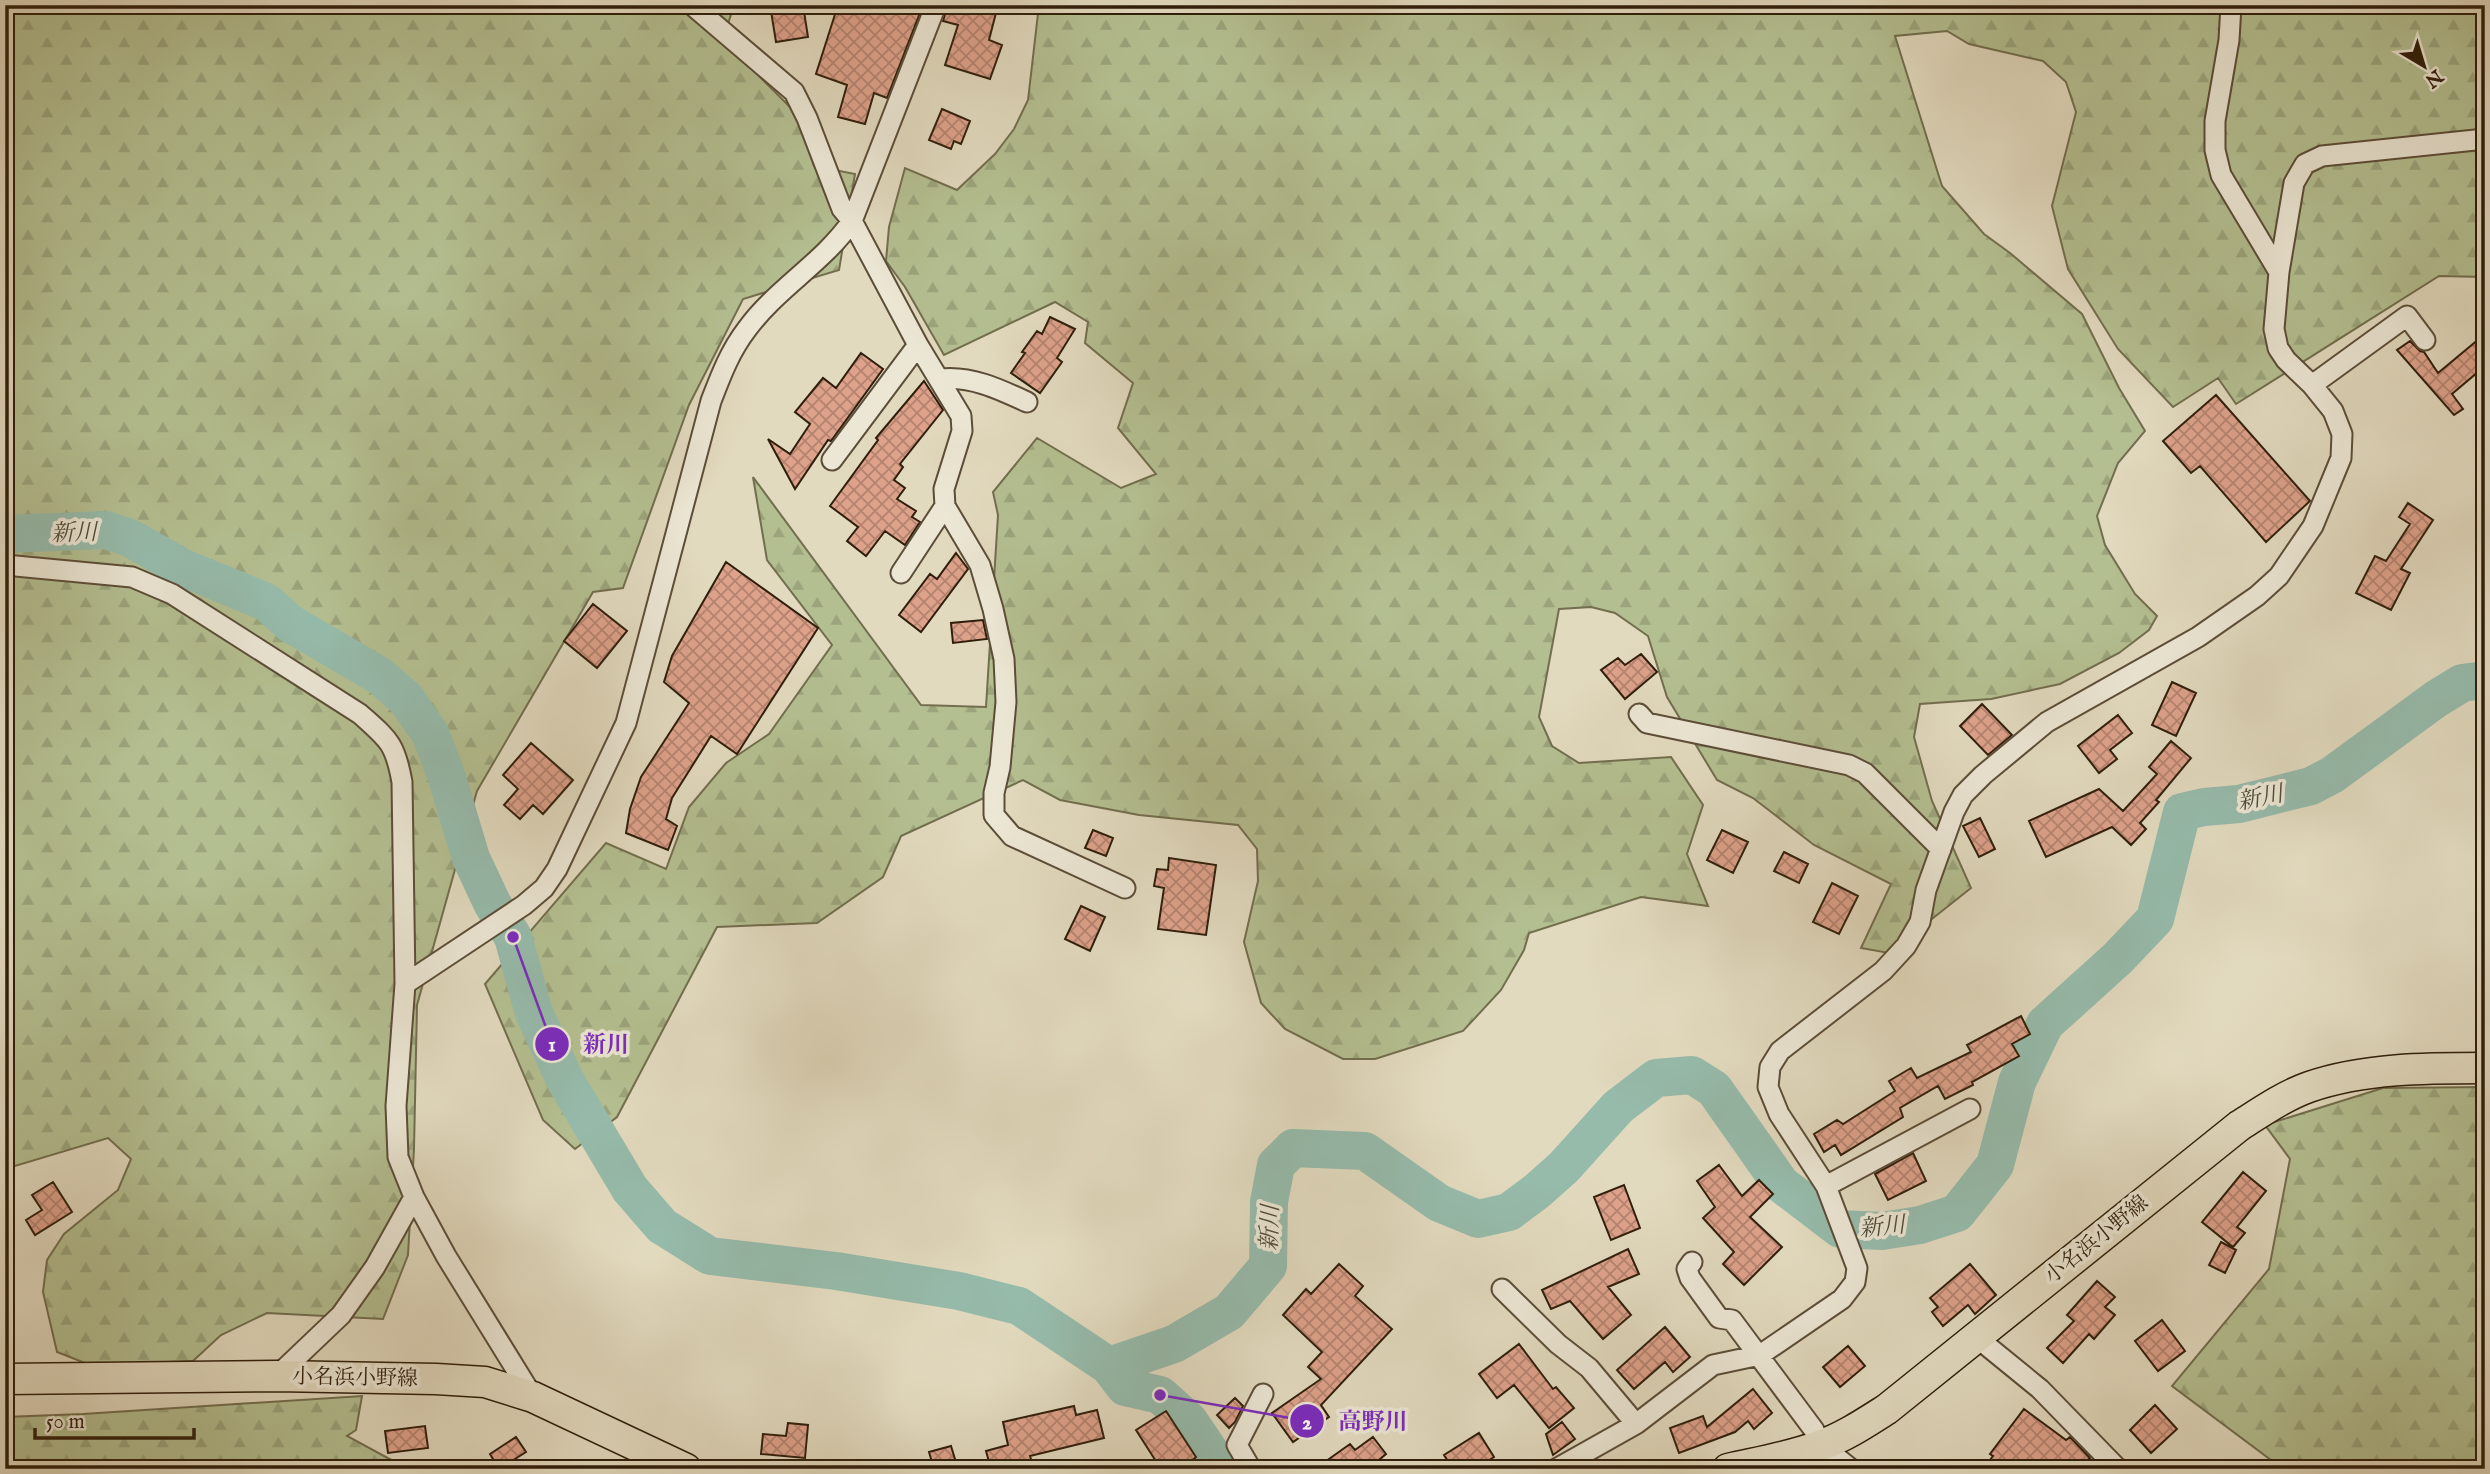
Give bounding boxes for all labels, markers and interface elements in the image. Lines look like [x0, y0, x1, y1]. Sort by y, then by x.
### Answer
north arrow [2388, 32, 2458, 102]
text: N [2419, 63, 2448, 93]
water label: 新川 [51, 518, 101, 549]
water label: 新川 [2235, 779, 2289, 817]
callout: 新川 [534, 1022, 643, 1066]
text: 新川 [583, 1031, 629, 1060]
text: 1 [548, 1032, 556, 1059]
street label: 小名浜小野線 [2039, 1190, 2154, 1290]
water label: 新川 [1255, 1202, 1286, 1252]
water label: 新川 [1858, 1210, 1910, 1244]
street label: 小名浜小野線 [292, 1364, 418, 1393]
scale bar [35, 1397, 194, 1441]
callout: 高野川 [1290, 1399, 1422, 1443]
text: 高野川 [1339, 1408, 1408, 1437]
text: 50 m [46, 1409, 85, 1436]
text: 2 [1302, 1410, 1312, 1437]

